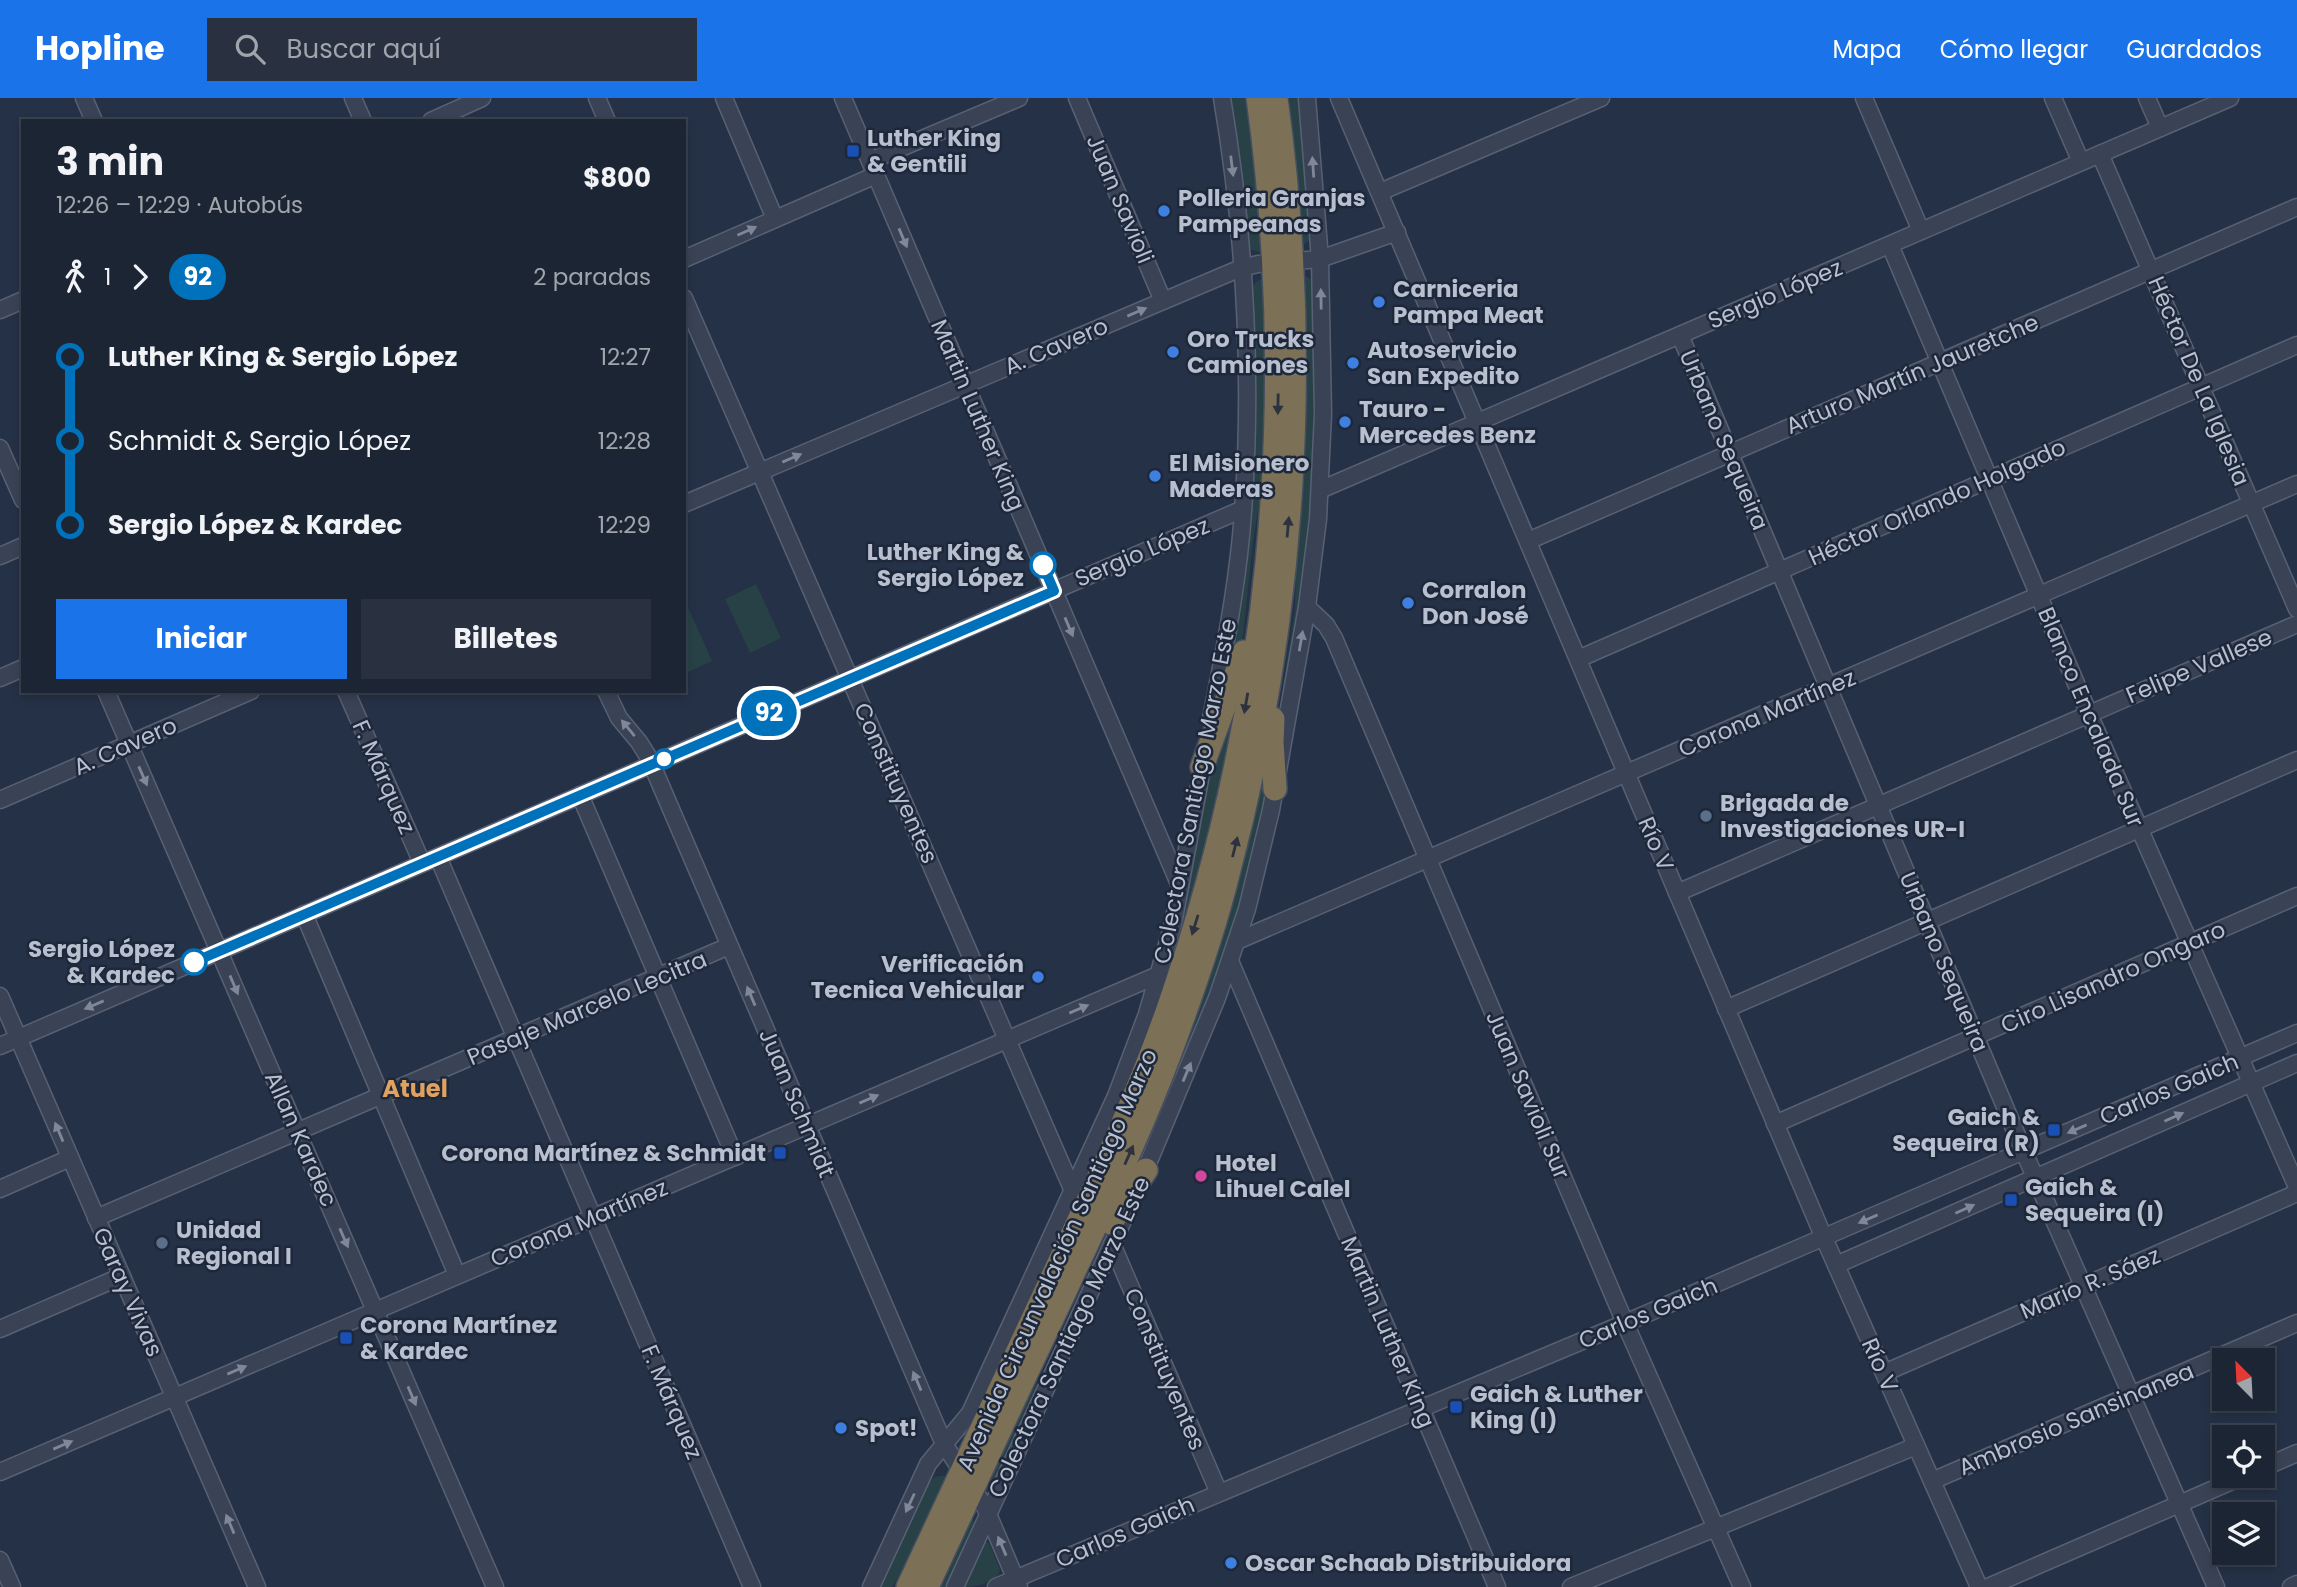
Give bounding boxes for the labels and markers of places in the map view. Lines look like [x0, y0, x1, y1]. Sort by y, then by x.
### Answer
place label: Luther King & Gentili [867, 122, 1001, 180]
marker: Luther King & Gentili [845, 143, 861, 159]
place label: Polleria Granjas Pampeanas [1178, 182, 1366, 240]
marker: Polleria Granjas Pampeanas [1156, 203, 1172, 219]
place label: Carniceria Pampa Meat [1393, 273, 1544, 331]
marker: Carniceria Pampa Meat [1371, 294, 1387, 310]
place label: Oro Trucks Camiones [1187, 323, 1314, 381]
place label: Autoservicio San Expedito [1367, 334, 1519, 392]
marker: Oro Trucks Camiones [1165, 344, 1181, 360]
marker: Autoservicio San Expedito [1345, 355, 1361, 371]
place label: Tauro - Mercedes Benz [1359, 393, 1536, 451]
marker: Tauro - Mercedes Benz [1337, 414, 1353, 430]
place label: El Misionero Maderas [1169, 447, 1309, 505]
marker: El Misionero Maderas [1147, 468, 1163, 484]
place label: Luther King & Sergio López [867, 536, 1025, 594]
marker: Luther King & Sergio López [1030, 552, 1056, 578]
place label: Corralon Don José [1422, 574, 1529, 632]
marker: Corralon Don José [1400, 595, 1416, 611]
unlabelled marker [654, 749, 674, 769]
place label: Brigada de Investigaciones UR-I [1720, 787, 1965, 845]
marker: Brigada de Investigaciones UR-I [1698, 808, 1714, 824]
place label: Sergio López & Kardec [28, 933, 175, 991]
place label: Verificación Tecnica Vehicular [811, 948, 1024, 1006]
marker: Sergio López & Kardec [181, 949, 207, 975]
marker: Verificación Tecnica Vehicular [1030, 969, 1046, 985]
place label: Gaich & Sequeira (R) [1892, 1101, 2041, 1159]
marker: Gaich & Sequeira (R) [2046, 1122, 2062, 1138]
place label: Corona Martínez & Schmidt [441, 1137, 766, 1169]
marker: Corona Martínez & Schmidt [772, 1145, 788, 1161]
place label: Hotel Lihuel Calel [1215, 1147, 1350, 1205]
marker: Hotel Lihuel Calel [1193, 1168, 1209, 1184]
place label: Gaich & Sequeira (I) [2025, 1171, 2164, 1229]
marker: Gaich & Sequeira (I) [2003, 1192, 2019, 1208]
place label: Unidad Regional I [176, 1214, 292, 1272]
marker: Unidad Regional I [154, 1235, 170, 1251]
place label: Corona Martínez & Kardec [360, 1309, 557, 1367]
marker: Corona Martínez & Kardec [338, 1330, 354, 1346]
place label: Gaich & Luther King (I) [1470, 1378, 1643, 1436]
marker: Gaich & Luther King (I) [1448, 1399, 1464, 1415]
place label: Spot! [855, 1412, 918, 1444]
marker: Spot! [833, 1420, 849, 1436]
place label: Oscar Schaab Distribuidora [1245, 1547, 1571, 1579]
marker: Oscar Schaab Distribuidora [1223, 1555, 1239, 1571]

